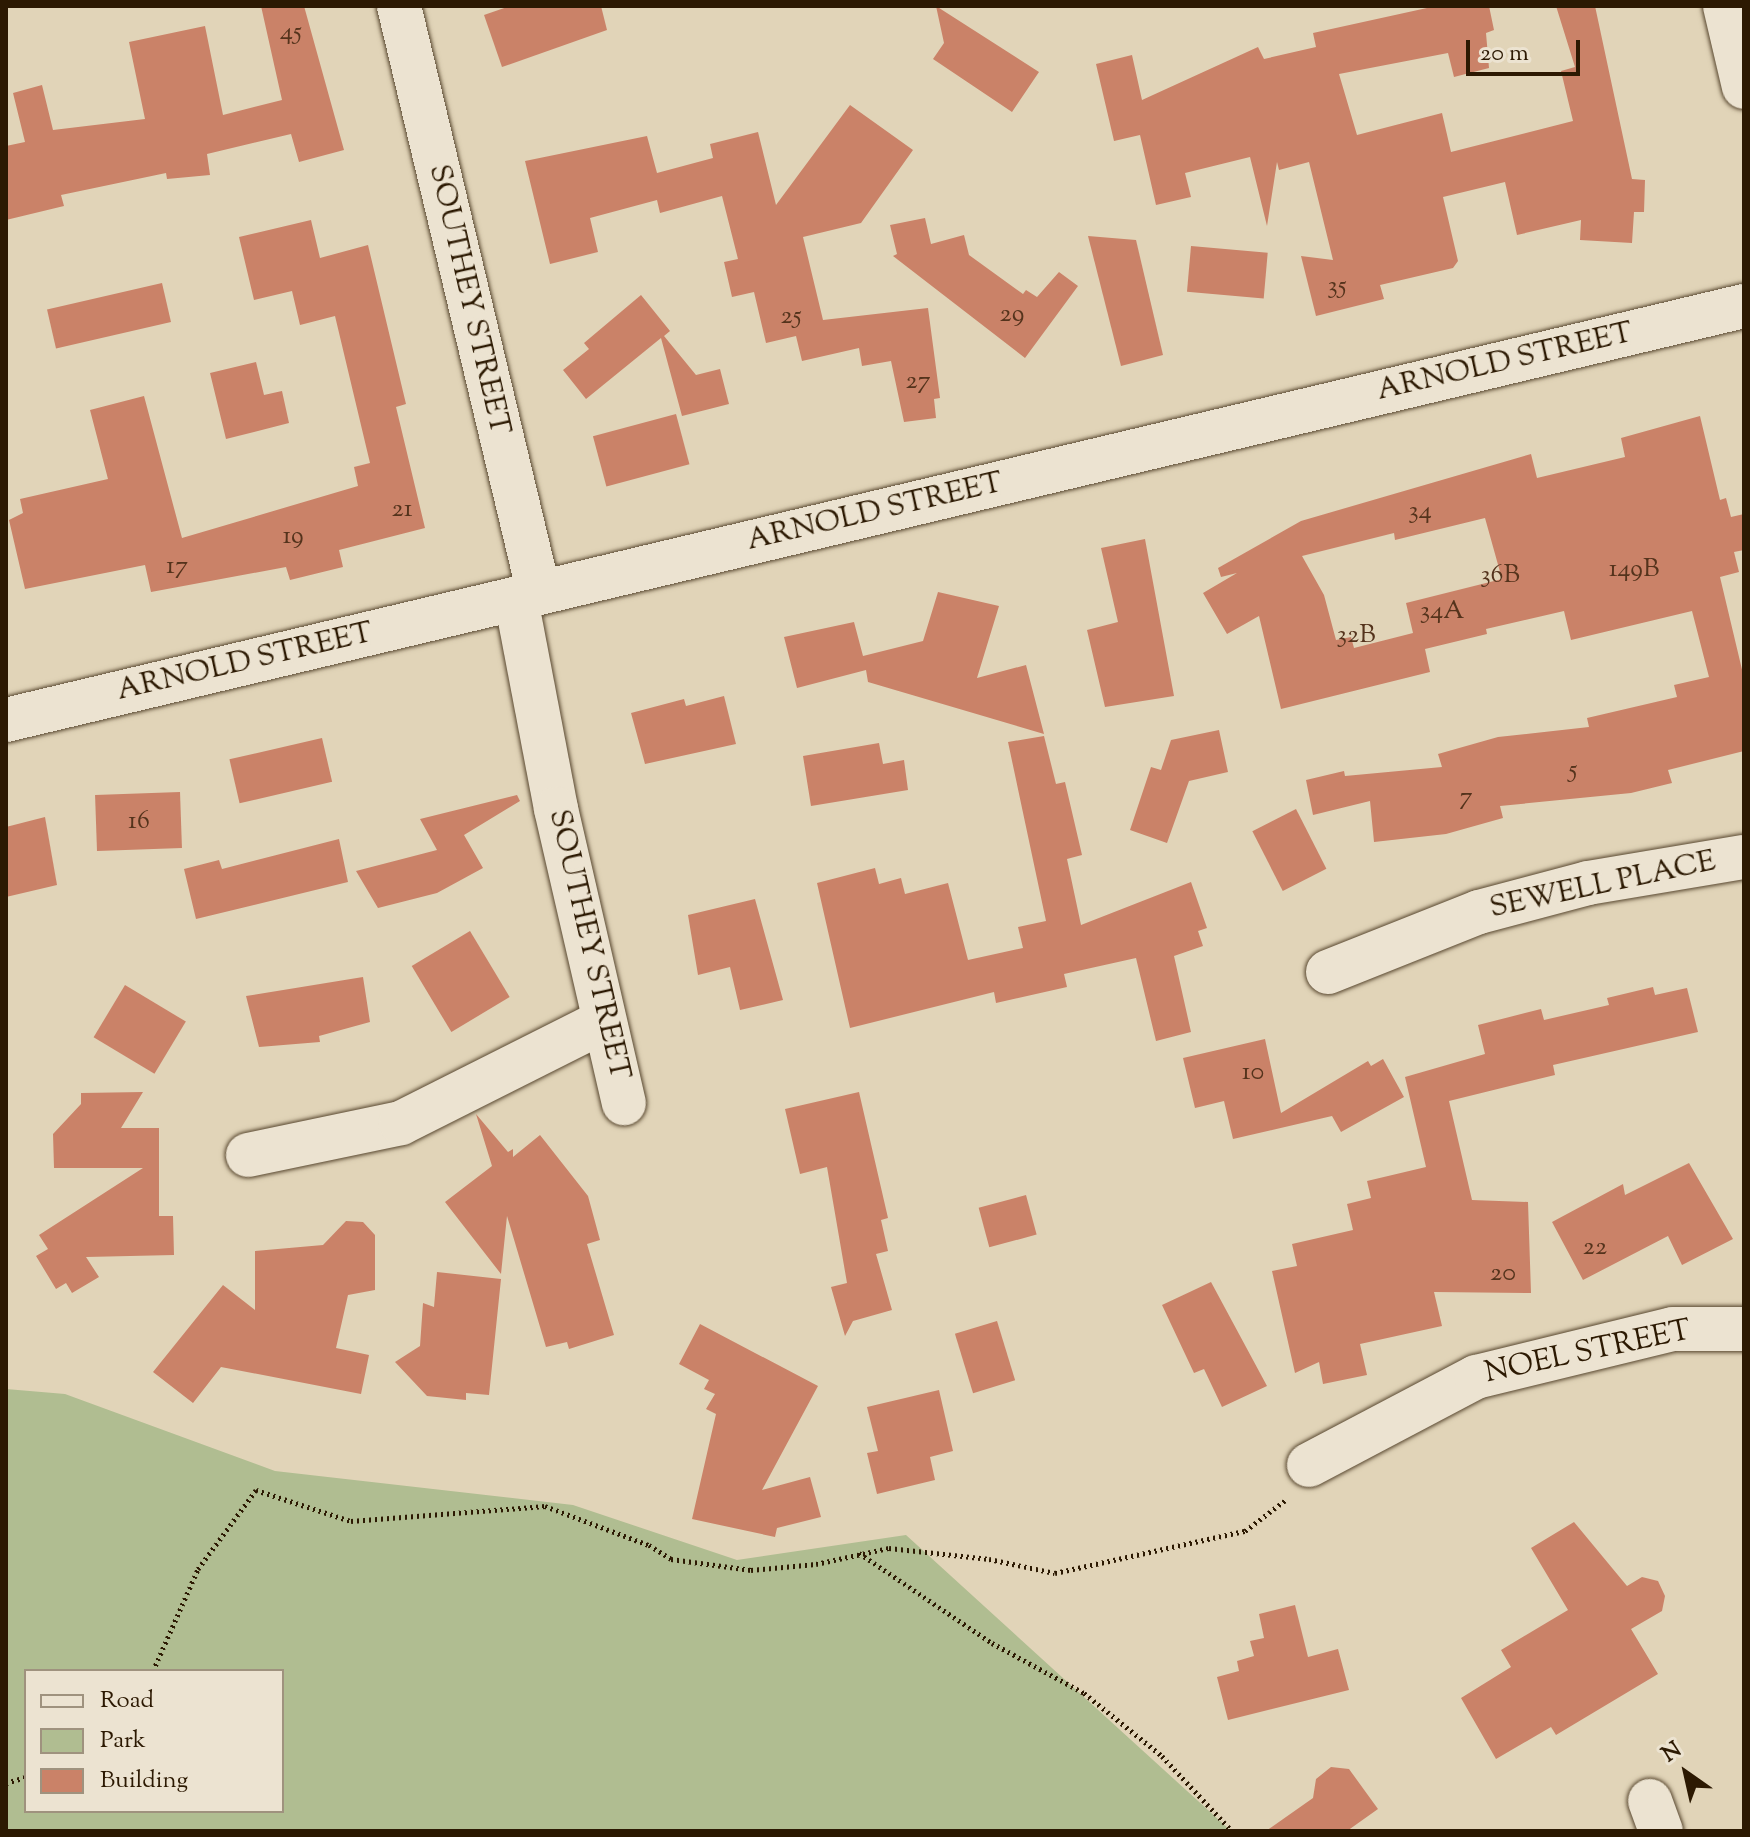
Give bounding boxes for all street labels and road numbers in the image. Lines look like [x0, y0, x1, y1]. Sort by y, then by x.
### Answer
street label: SOUTHEY STREET [419, 161, 517, 439]
street label: ARNOLD STREET [1374, 316, 1636, 410]
street label: ARNOLD STREET [744, 466, 1006, 560]
street label: ARNOLD STREET [114, 616, 376, 710]
street label: SOUTHEY STREET [539, 806, 637, 1084]
street label: SEWELL PLACE [1487, 844, 1719, 928]
street label: NOEL STREET [1482, 1314, 1694, 1392]

